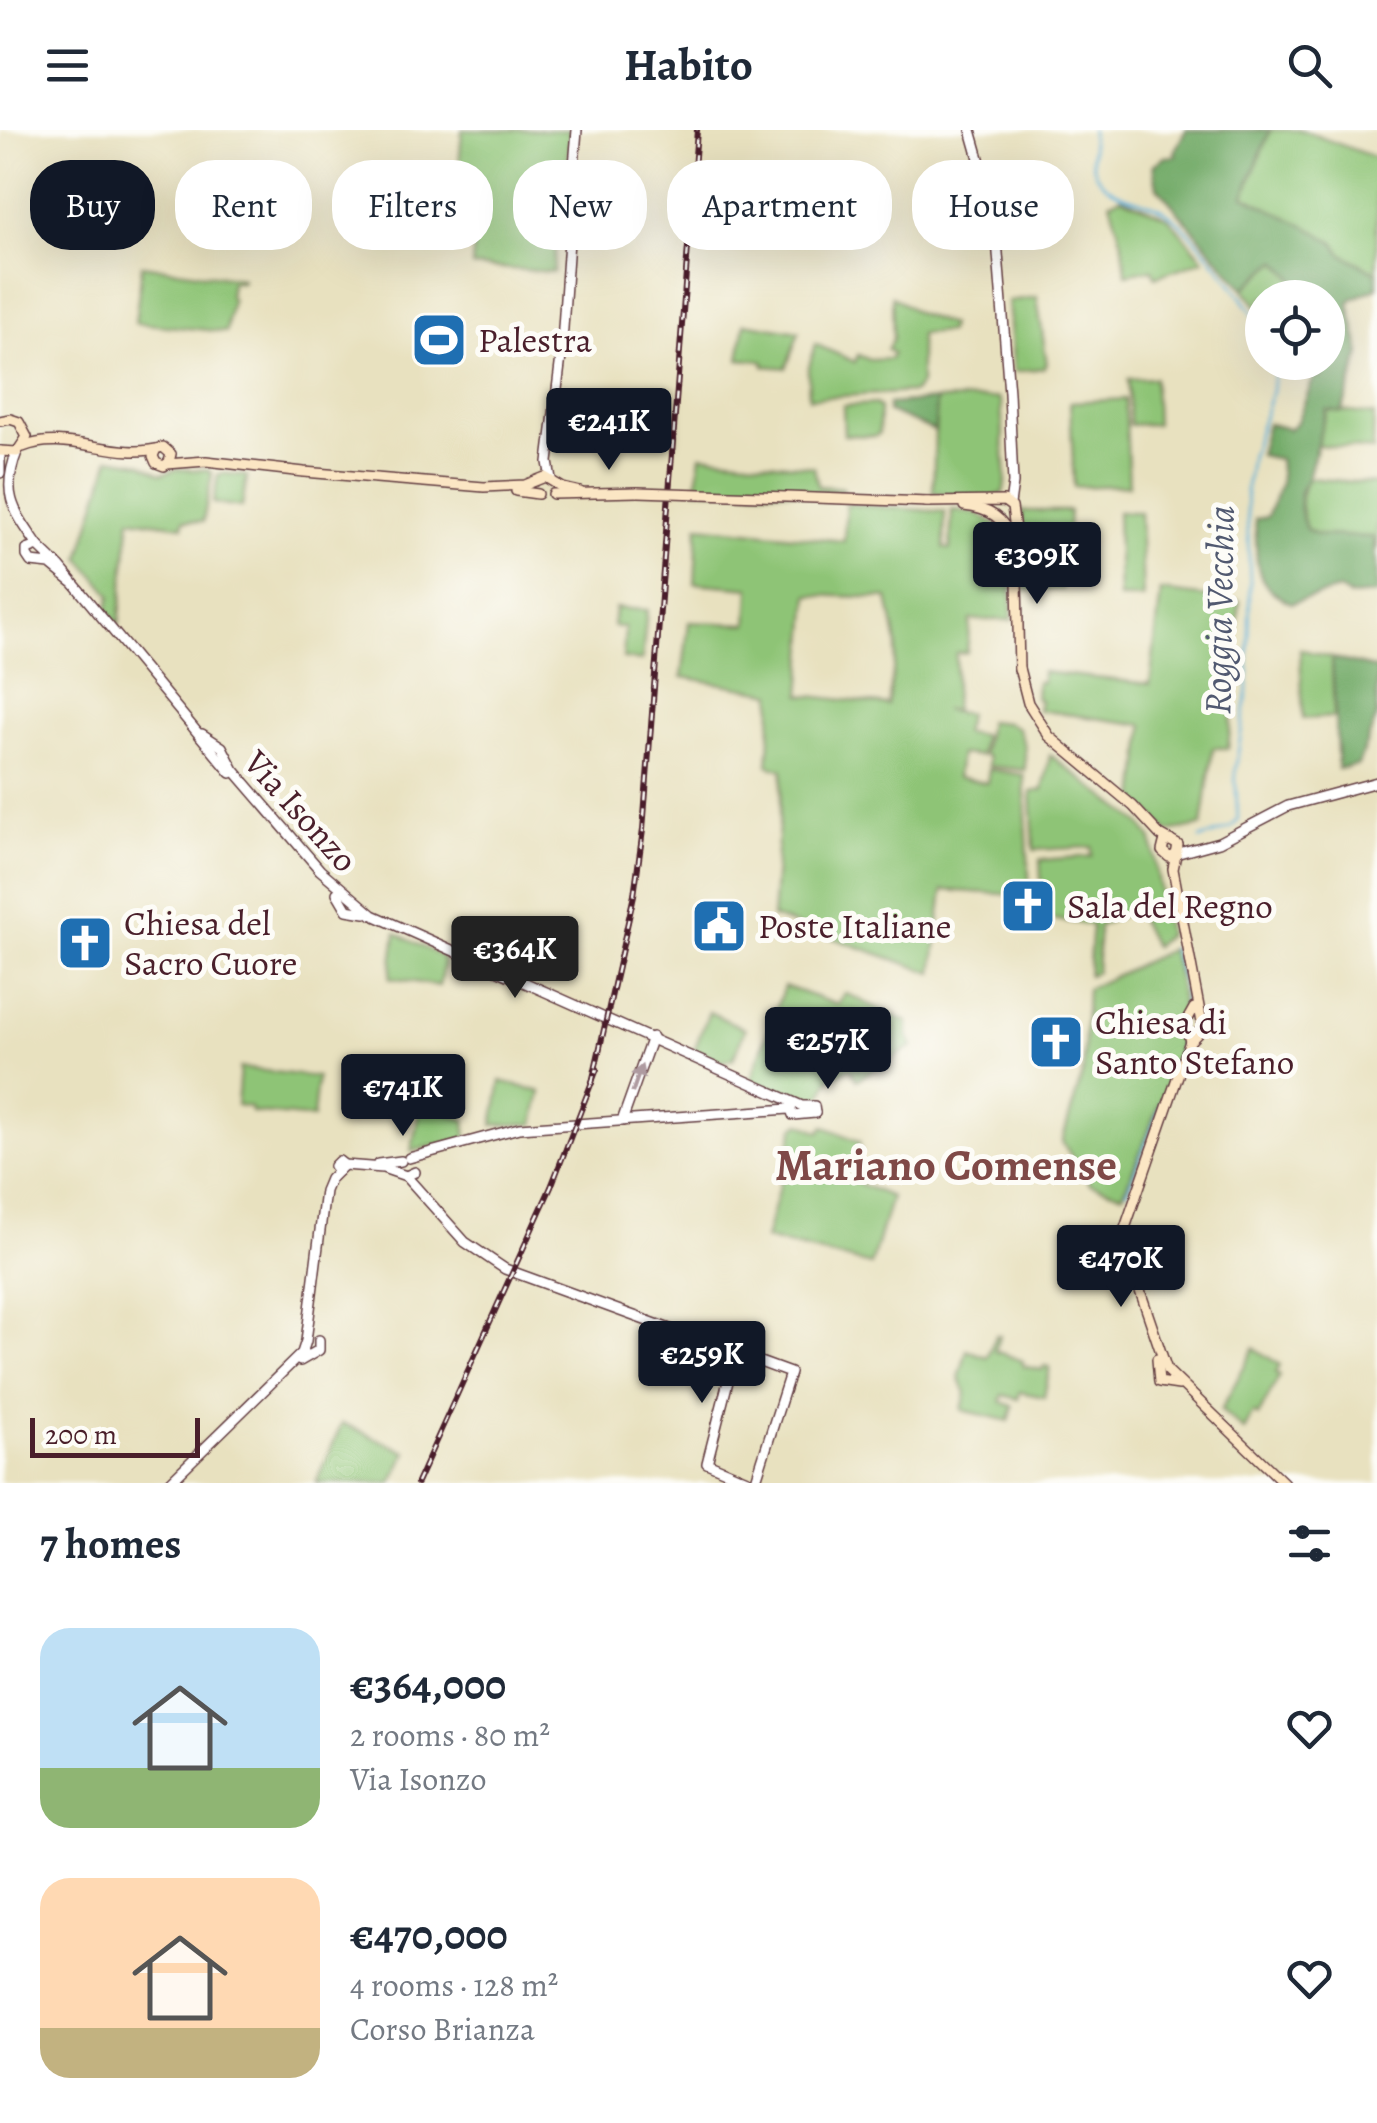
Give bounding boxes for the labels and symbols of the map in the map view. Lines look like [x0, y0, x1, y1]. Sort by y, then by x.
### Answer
sports icon: Palestra [409, 310, 469, 370]
place label: Palestra [478, 316, 593, 364]
pin: €241K [539, 388, 679, 473]
water label: Roggia Vecchia [1191, 505, 1247, 715]
pin: €309K [967, 522, 1107, 607]
street label: Via Isonzo [233, 739, 369, 883]
church icon: Sala del Regno [998, 876, 1058, 936]
place label: Sala del Regno [1067, 882, 1273, 930]
public building icon: Poste Italiane [689, 896, 749, 956]
place label: Chiesa del Sacro Cuore [124, 899, 297, 987]
place label: Poste Italiane [758, 902, 951, 950]
church icon: Chiesa del Sacro Cuore [55, 913, 115, 973]
pin: €364K [445, 916, 585, 1001]
place label: Chiesa di Santo Stefano [1095, 998, 1294, 1086]
pin: €257K [758, 1007, 898, 1092]
church icon: Chiesa di Santo Stefano [1026, 1012, 1086, 1072]
pin: €741K [333, 1054, 473, 1139]
one-way arrow [630, 1064, 645, 1094]
district label: Mariano Comense [775, 1134, 1117, 1196]
pin: €470K [1051, 1225, 1191, 1310]
pin: €259K [632, 1321, 772, 1406]
scale bar [30, 1413, 200, 1458]

